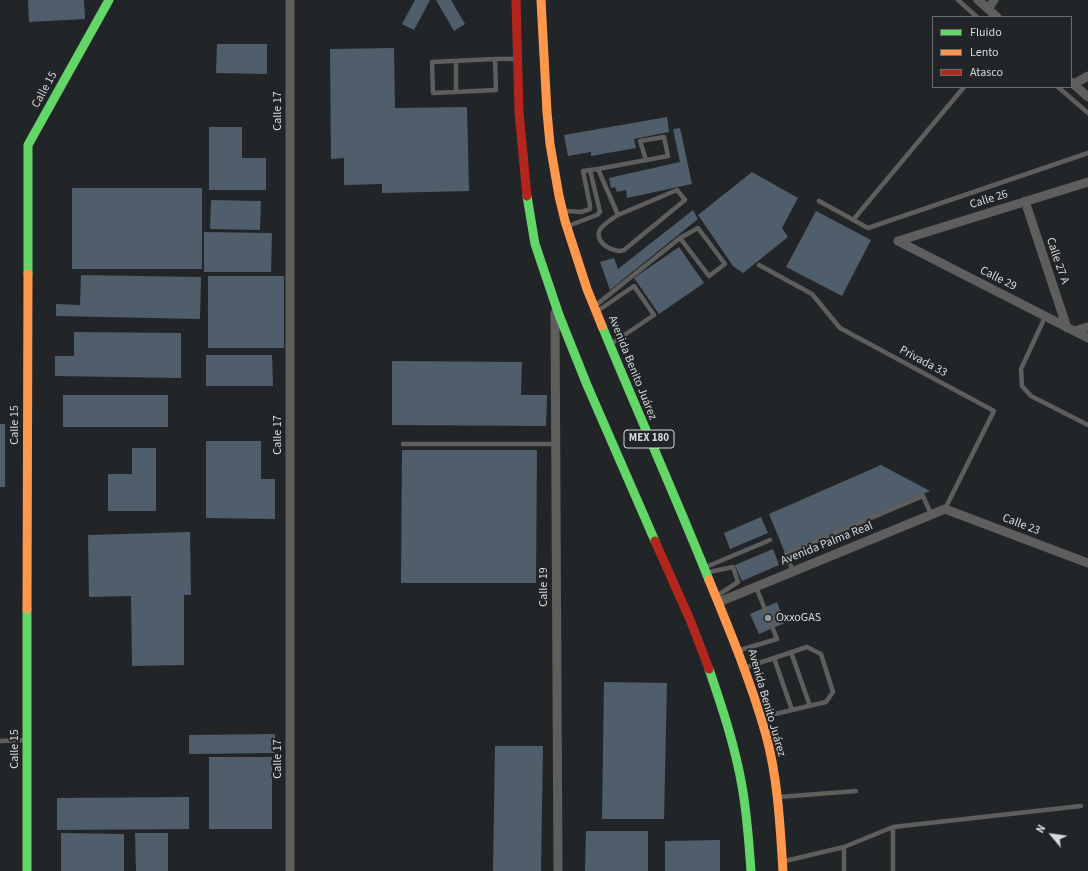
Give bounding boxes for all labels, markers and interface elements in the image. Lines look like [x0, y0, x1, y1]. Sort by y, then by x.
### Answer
legend [932, 16, 1072, 88]
text: Fluido [970, 24, 1002, 41]
text: Lento [970, 44, 999, 61]
text: Atasco [970, 64, 1003, 81]
street label: Calle 15 [29, 69, 61, 111]
street label: Calle 17 [271, 91, 285, 131]
street label: Calle 26 [968, 187, 1010, 213]
street label: Calle 27 A [1042, 236, 1072, 286]
street label: Calle 29 [977, 264, 1019, 294]
street label: Avenida Benito Juárez [604, 314, 660, 422]
street label: Privada 33 [897, 343, 949, 381]
street label: Calle 15 [8, 405, 22, 445]
street label: Calle 17 [271, 415, 285, 455]
road number: MEX 180 [624, 430, 674, 448]
street label: Calle 23 [1000, 511, 1042, 539]
street label: Avenida Palma Real [779, 519, 875, 569]
street label: Calle 19 [537, 567, 551, 607]
place label: OxxoGAS [776, 611, 821, 625]
marker: OxxoGAS [763, 613, 773, 623]
street label: Avenida Benito Juárez [744, 648, 788, 758]
street label: Calle 15 [8, 729, 22, 769]
street label: Calle 17 [271, 739, 285, 779]
north arrow [1032, 815, 1072, 855]
text: N [1033, 822, 1049, 836]

